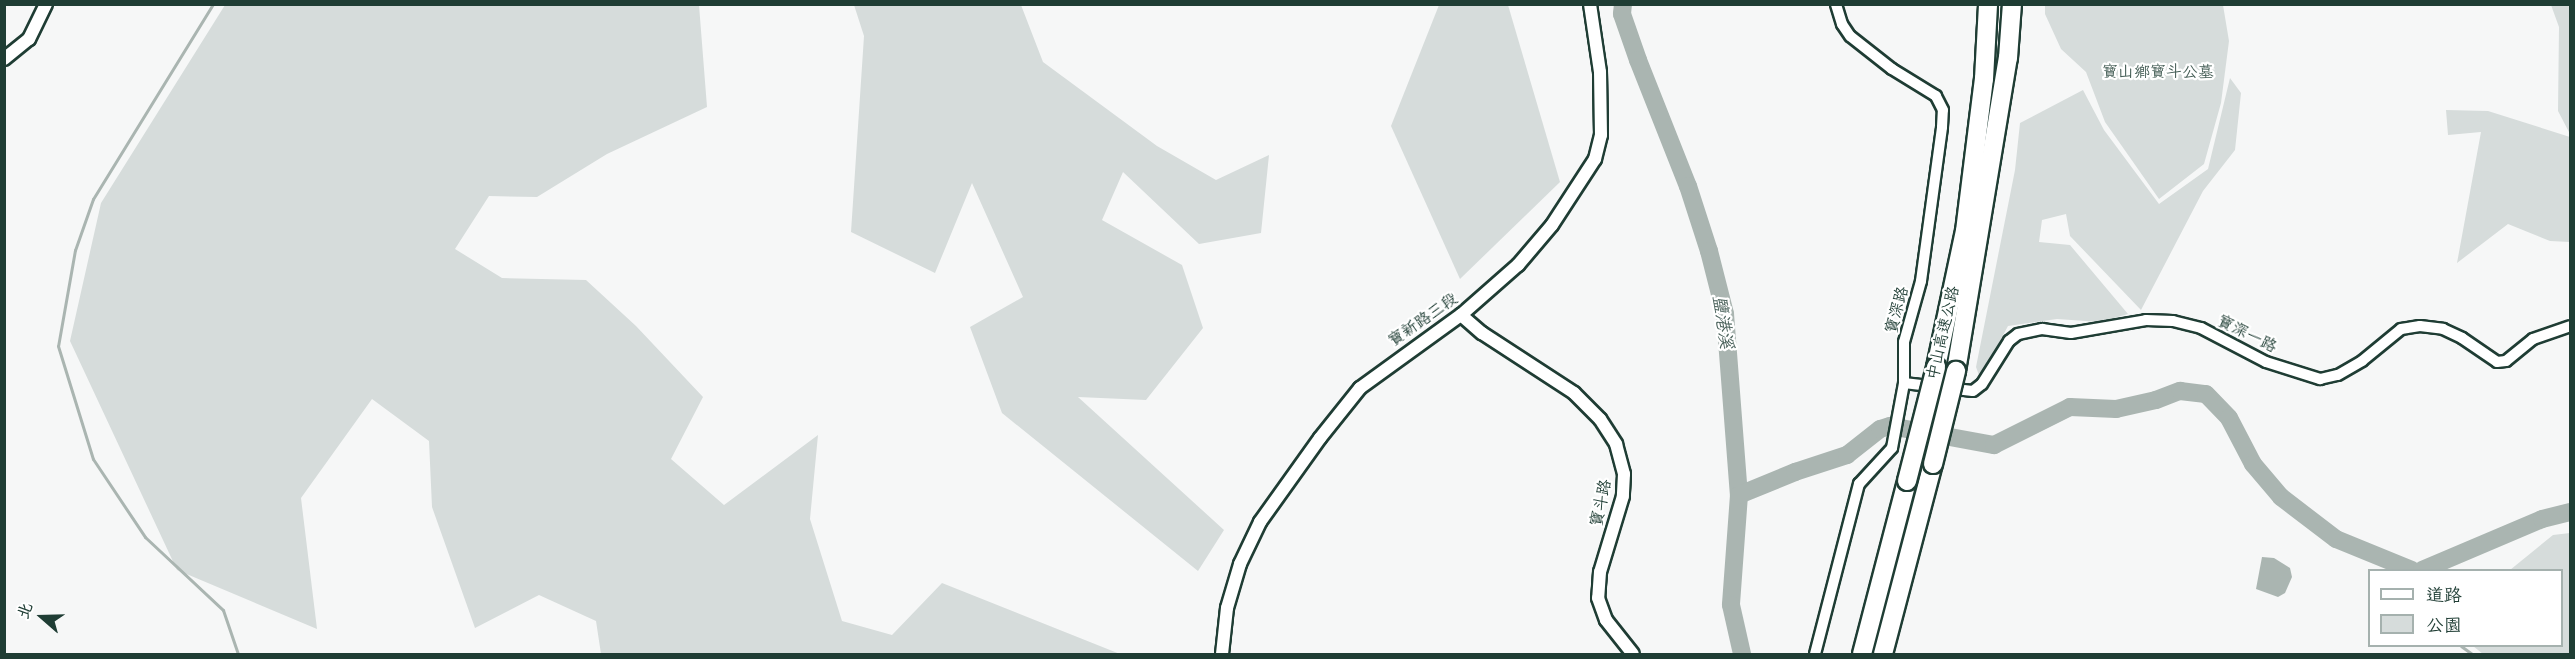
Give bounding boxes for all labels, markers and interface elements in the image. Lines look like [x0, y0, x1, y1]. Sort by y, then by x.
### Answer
park label: 寶山鄉寶斗公墓 [2102, 62, 2214, 82]
street label: 寶深路 [1882, 284, 1912, 336]
street label: 中山高速公路 [1923, 284, 1963, 382]
street label: 寶新路三段 [1385, 289, 1461, 351]
water label: 鹽港溪 [1708, 294, 1738, 350]
street label: 寶深一路 [2214, 311, 2280, 357]
street label: 寶斗路 [1587, 478, 1615, 528]
legend [2368, 569, 2563, 647]
text: 道路 [2426, 583, 2462, 607]
north arrow [12, 587, 72, 647]
text: 北 [12, 600, 37, 622]
text: 公園 [2426, 613, 2462, 637]

